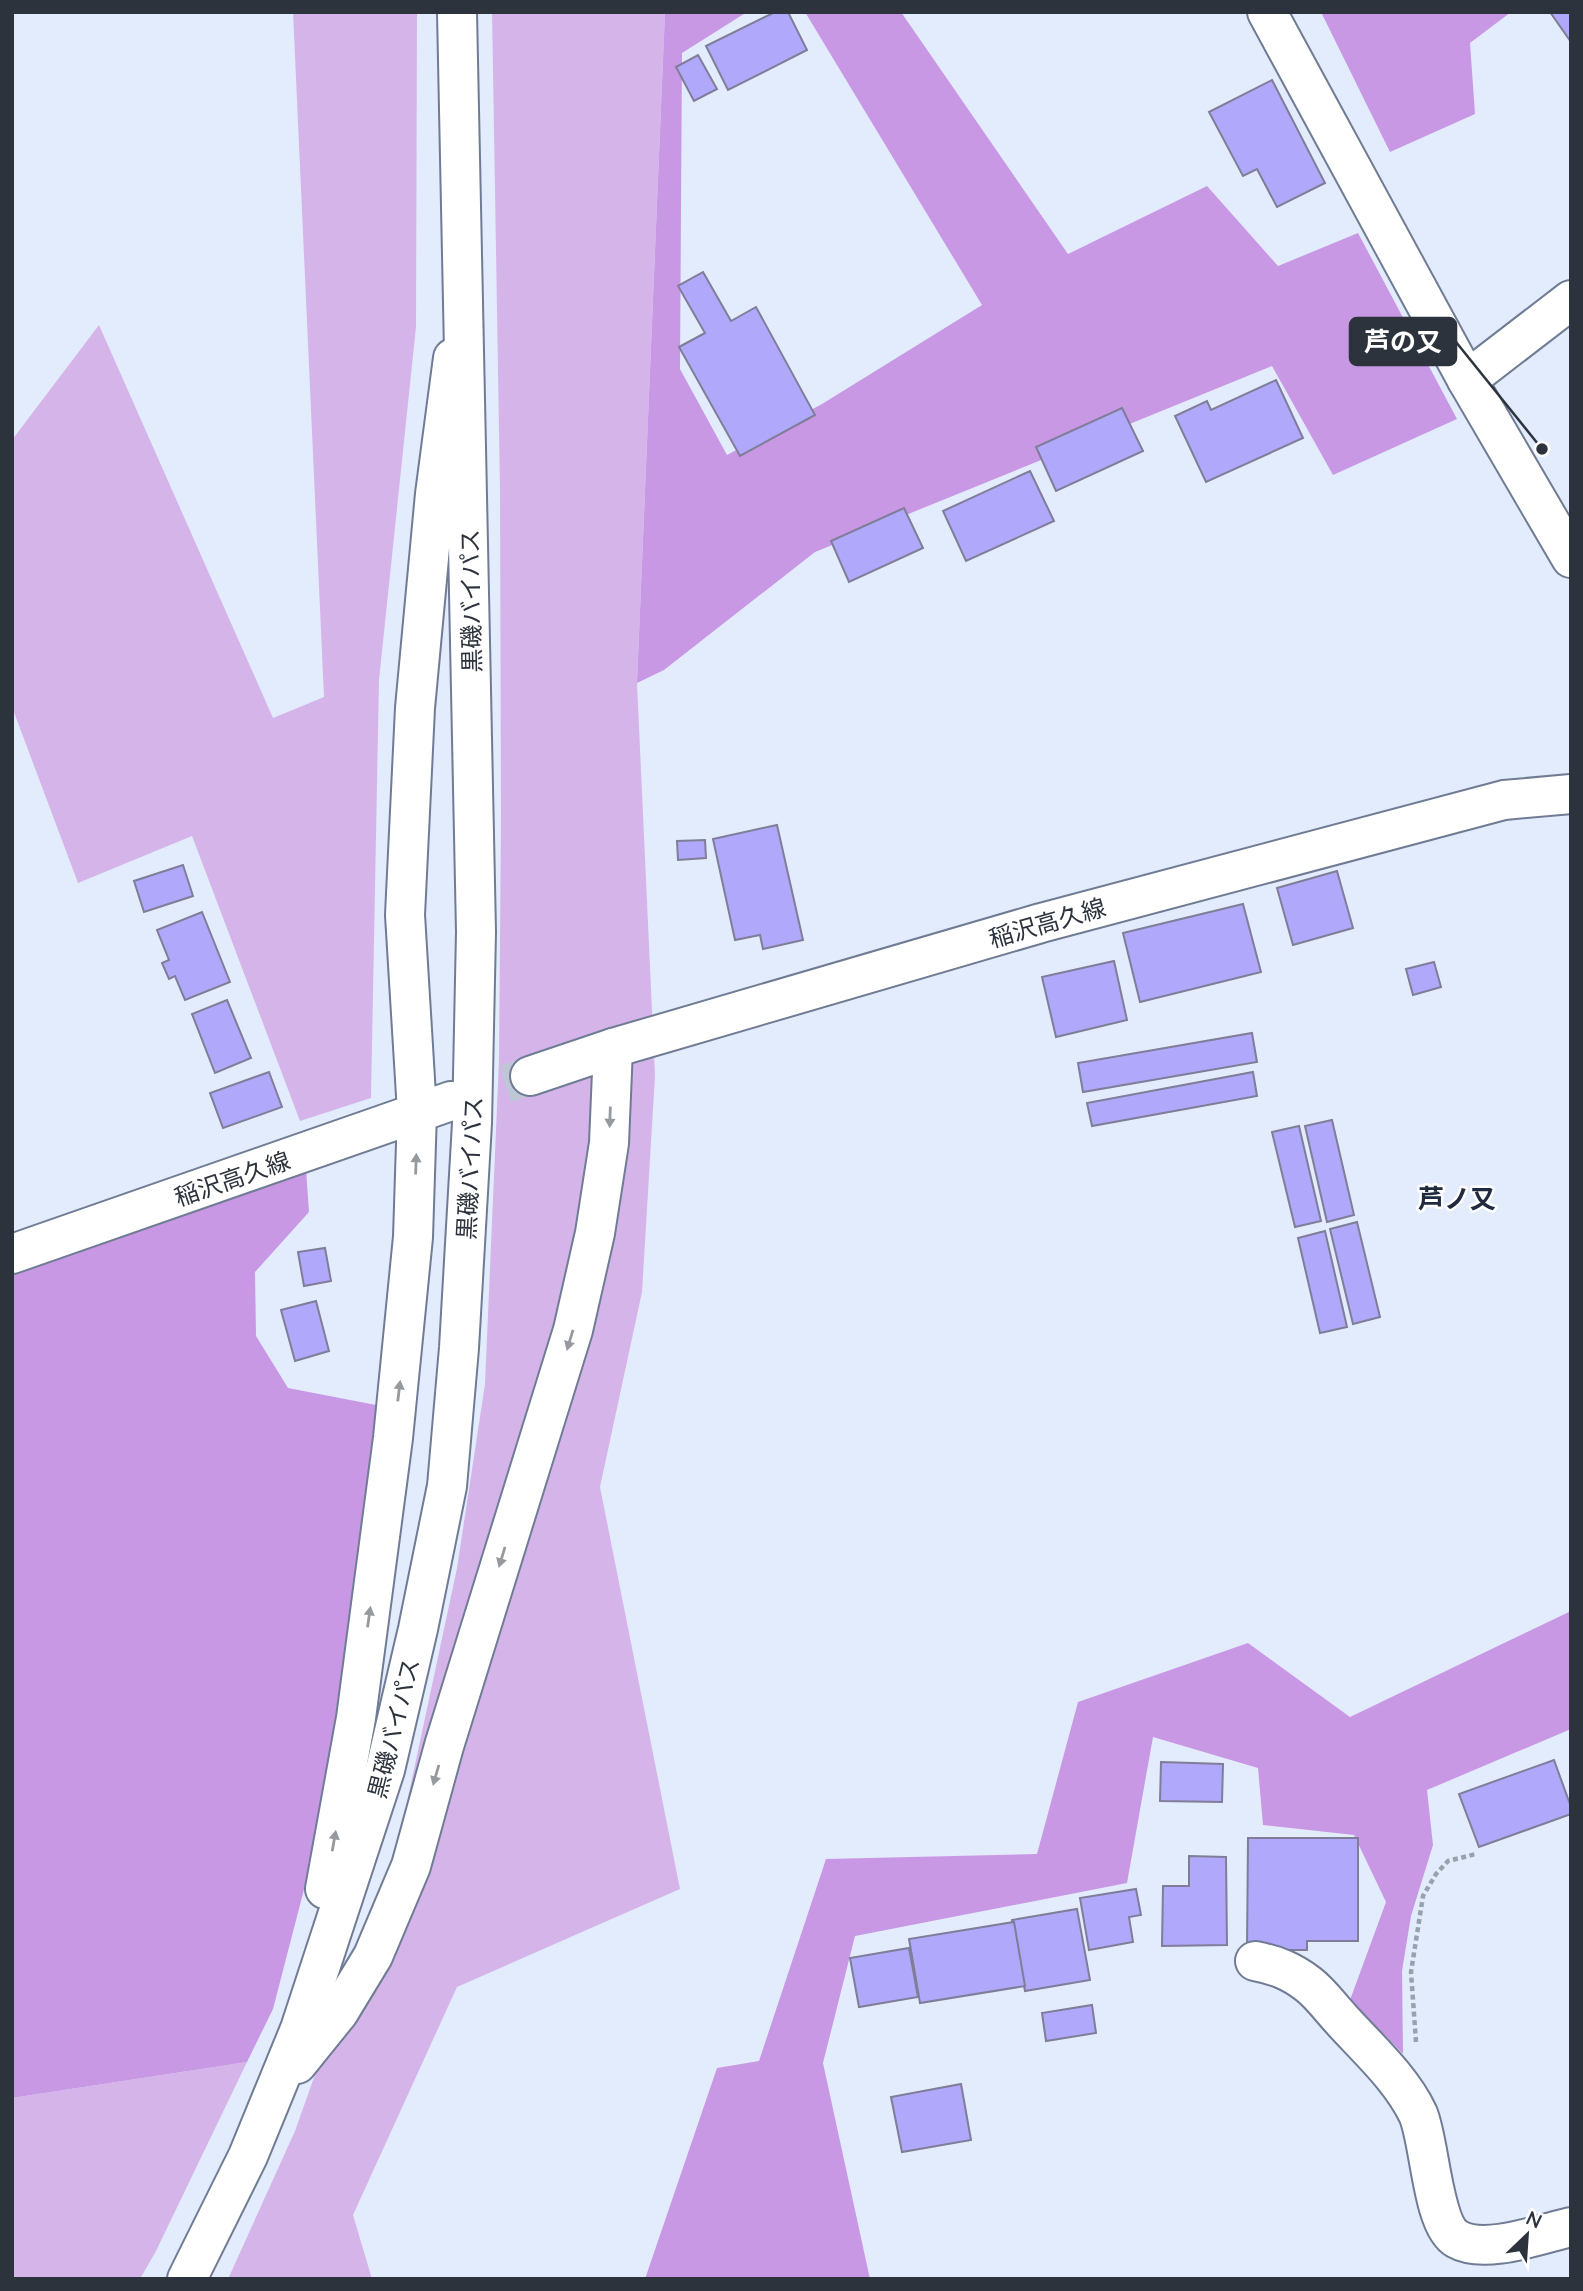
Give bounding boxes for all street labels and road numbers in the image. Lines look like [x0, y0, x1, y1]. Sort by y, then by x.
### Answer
street label: 黒磯バイパス [454, 529, 486, 673]
street label: 稲沢高久線 [985, 892, 1109, 952]
street label: 黒磯バイパス [451, 1096, 487, 1240]
street label: 稲沢高久線 [171, 1145, 293, 1211]
street label: 黒磯バイパス [362, 1655, 424, 1801]

